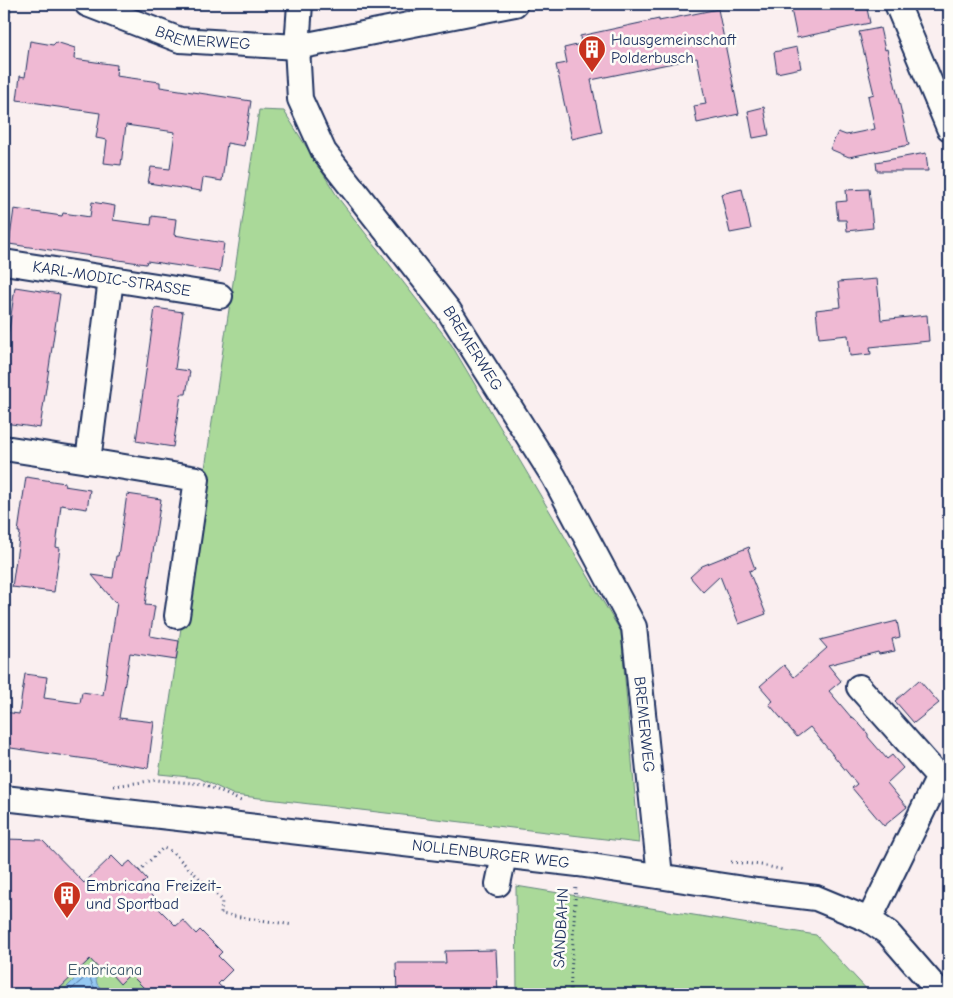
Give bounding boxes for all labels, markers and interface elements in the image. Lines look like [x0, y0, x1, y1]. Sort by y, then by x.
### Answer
street label: BREMERWEG [152, 22, 251, 53]
place label: Hausgemeinschaft Polderbusch [611, 31, 736, 67]
building icon: Hausgemeinschaft Polderbusch [577, 34, 607, 73]
street label: KARL-MODIC-STRASSE [31, 258, 192, 300]
street label: BREMERWEG [439, 303, 506, 394]
street label: BREMERWEG [630, 675, 658, 773]
street label: NOLLENBURGER WEG [411, 836, 571, 872]
place label: Embricana Freizeit- und Sportbad [86, 877, 222, 913]
building icon: Embricana Freizeit- und Sportbad [52, 880, 82, 919]
street label: SANDBAHN [550, 888, 572, 968]
park label: Embricana [68, 961, 142, 979]

